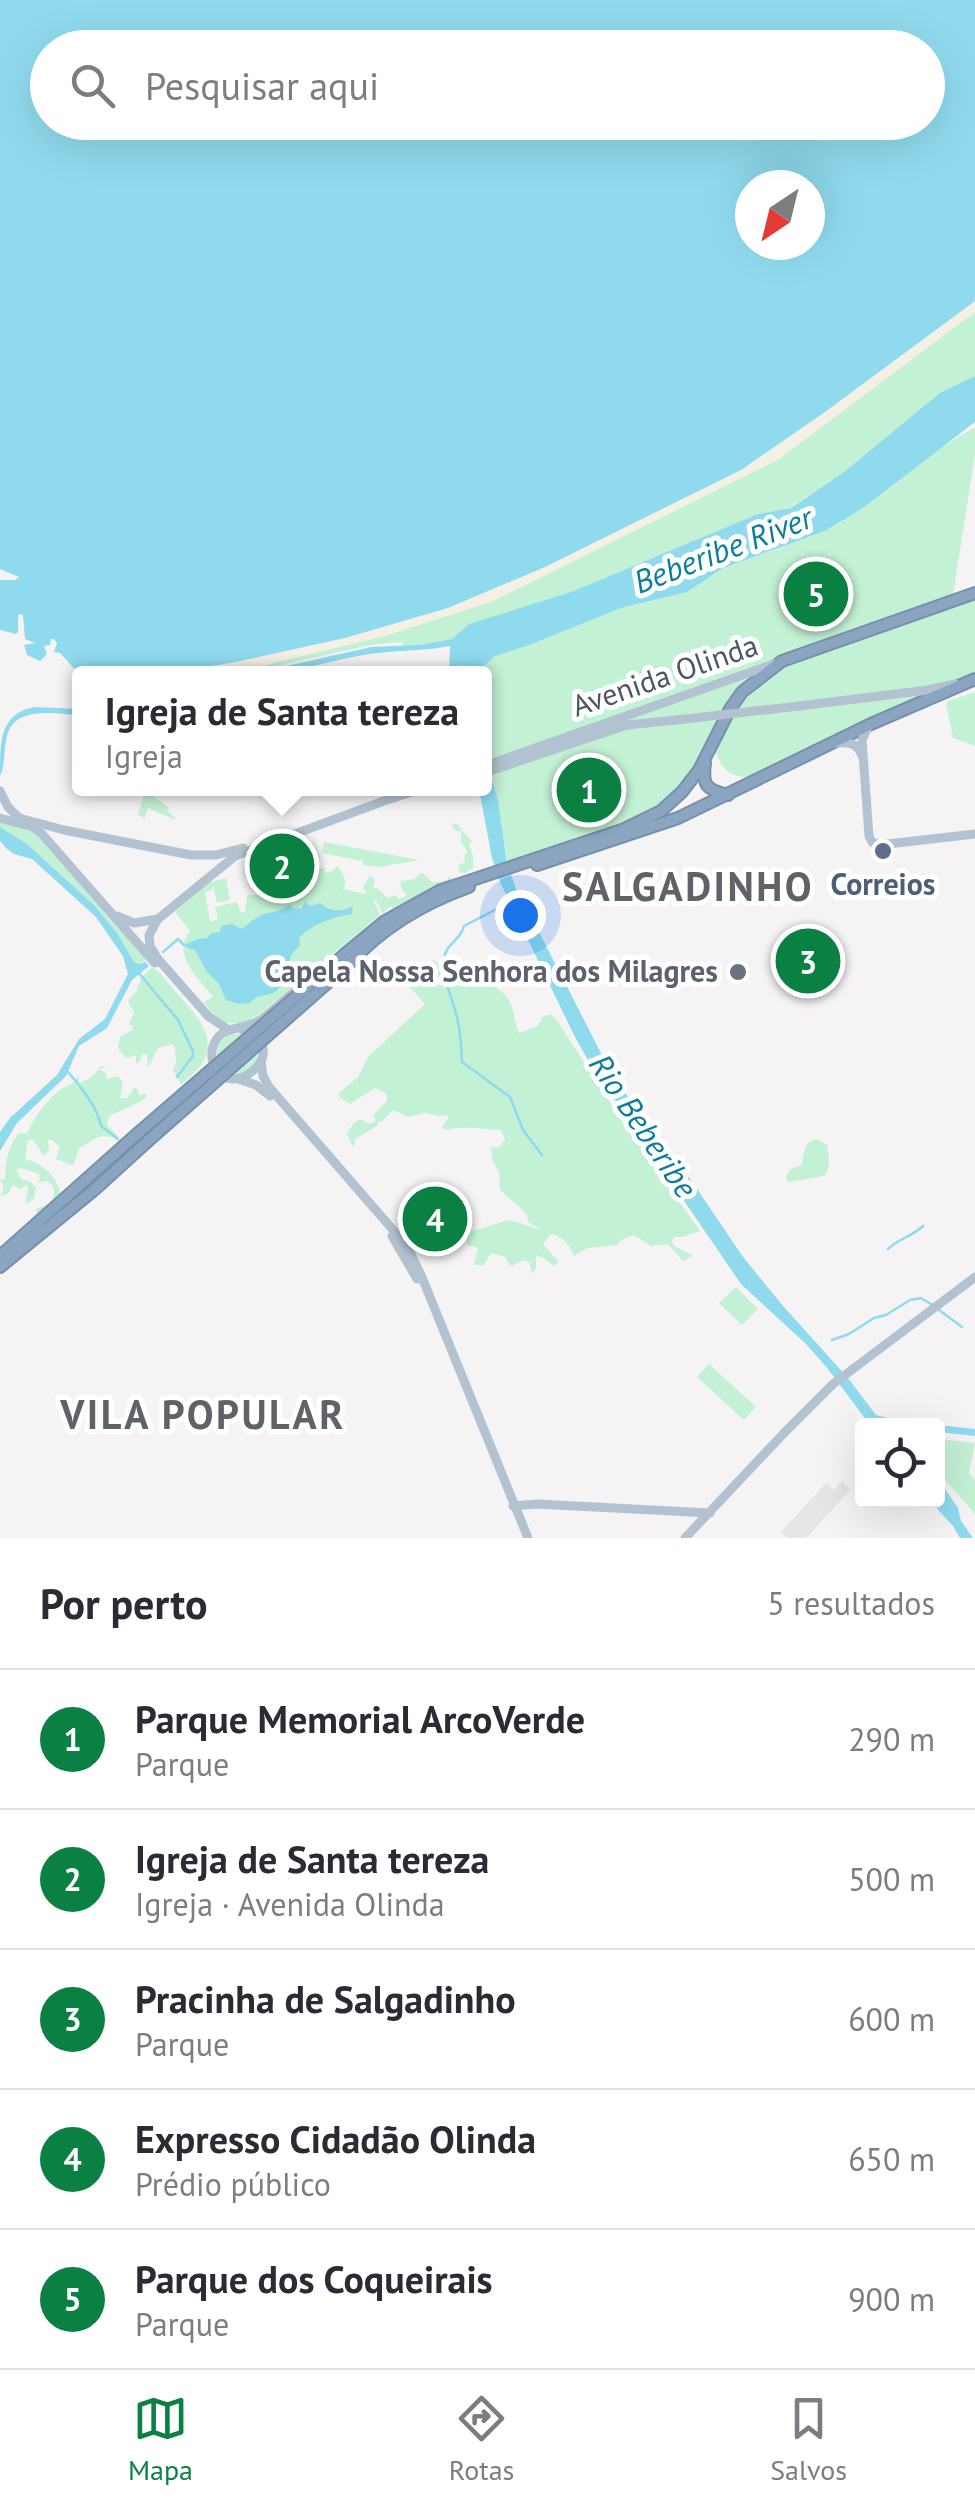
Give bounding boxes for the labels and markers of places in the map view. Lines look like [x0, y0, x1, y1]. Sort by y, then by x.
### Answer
pin: 5 [784, 556, 848, 632]
pin: 1 [556, 752, 622, 828]
pin: 2 [250, 828, 314, 904]
marker: Correios [872, 840, 894, 862]
place label: Correios [831, 864, 935, 903]
pin: 3 [776, 924, 840, 998]
place label: Capela Nossa Senhora dos Milagres [265, 951, 718, 990]
marker: Capela Nossa Senhora dos Milagres [727, 961, 749, 983]
pin: 4 [402, 1182, 468, 1256]

